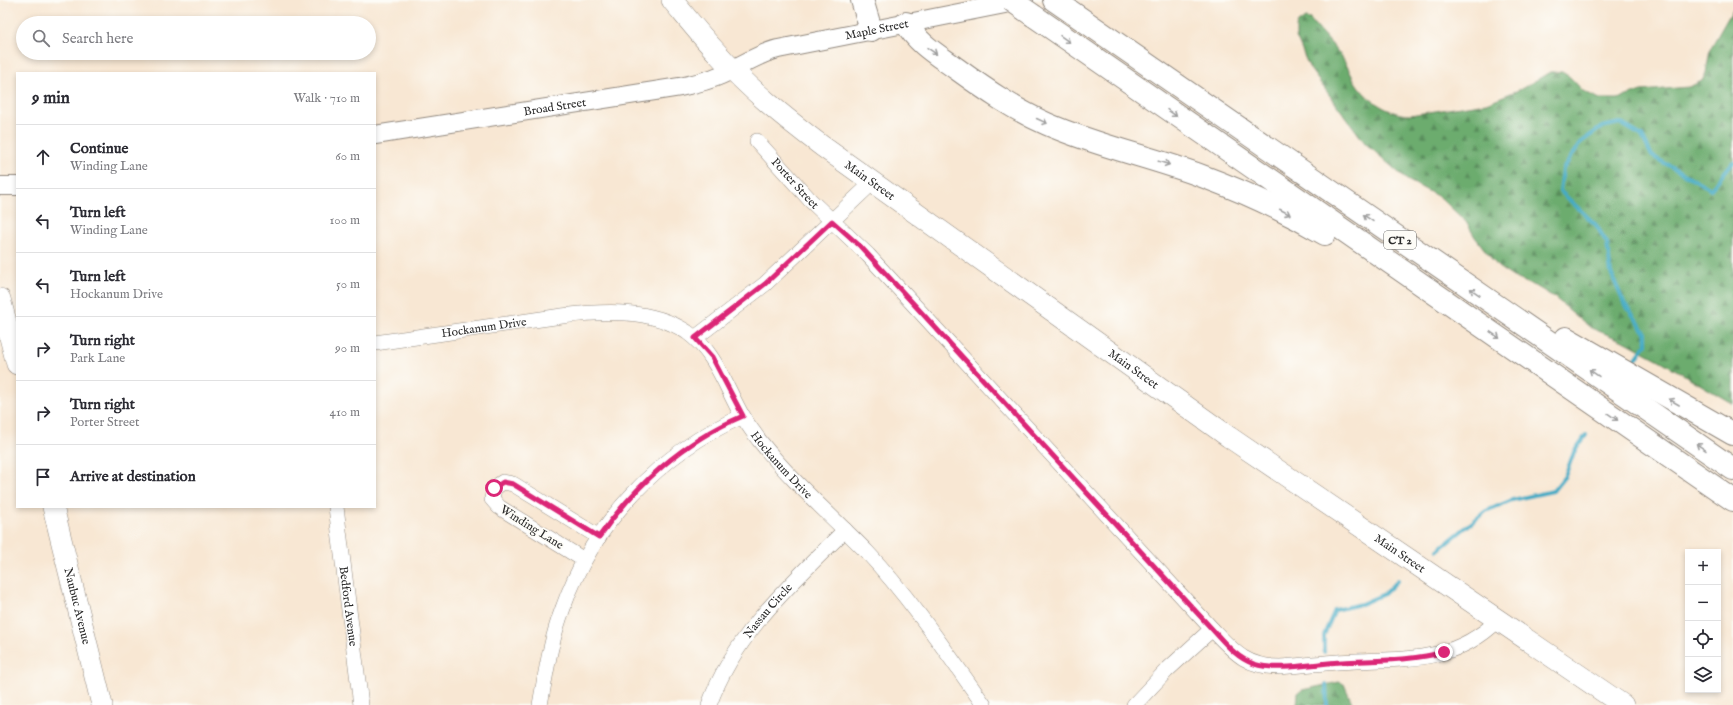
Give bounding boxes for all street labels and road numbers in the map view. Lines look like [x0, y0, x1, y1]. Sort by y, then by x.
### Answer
street label: Maple Street [844, 16, 910, 43]
street label: Broad Street [523, 95, 587, 119]
street label: Porter Street [768, 155, 822, 213]
street label: Main Street [842, 158, 898, 204]
road number: CT 2 [1384, 231, 1416, 249]
street label: Hockanum Drive [440, 314, 528, 341]
street label: Main Street [1105, 346, 1161, 392]
street label: Hockanum Drive [747, 428, 816, 502]
street label: Winding Lane [497, 502, 567, 553]
street label: Main Street [1371, 531, 1428, 576]
street label: Bedford Avenue [336, 565, 361, 648]
street label: Naubuc Avenue [60, 566, 94, 647]
street label: Nassau Circle [740, 580, 796, 641]

